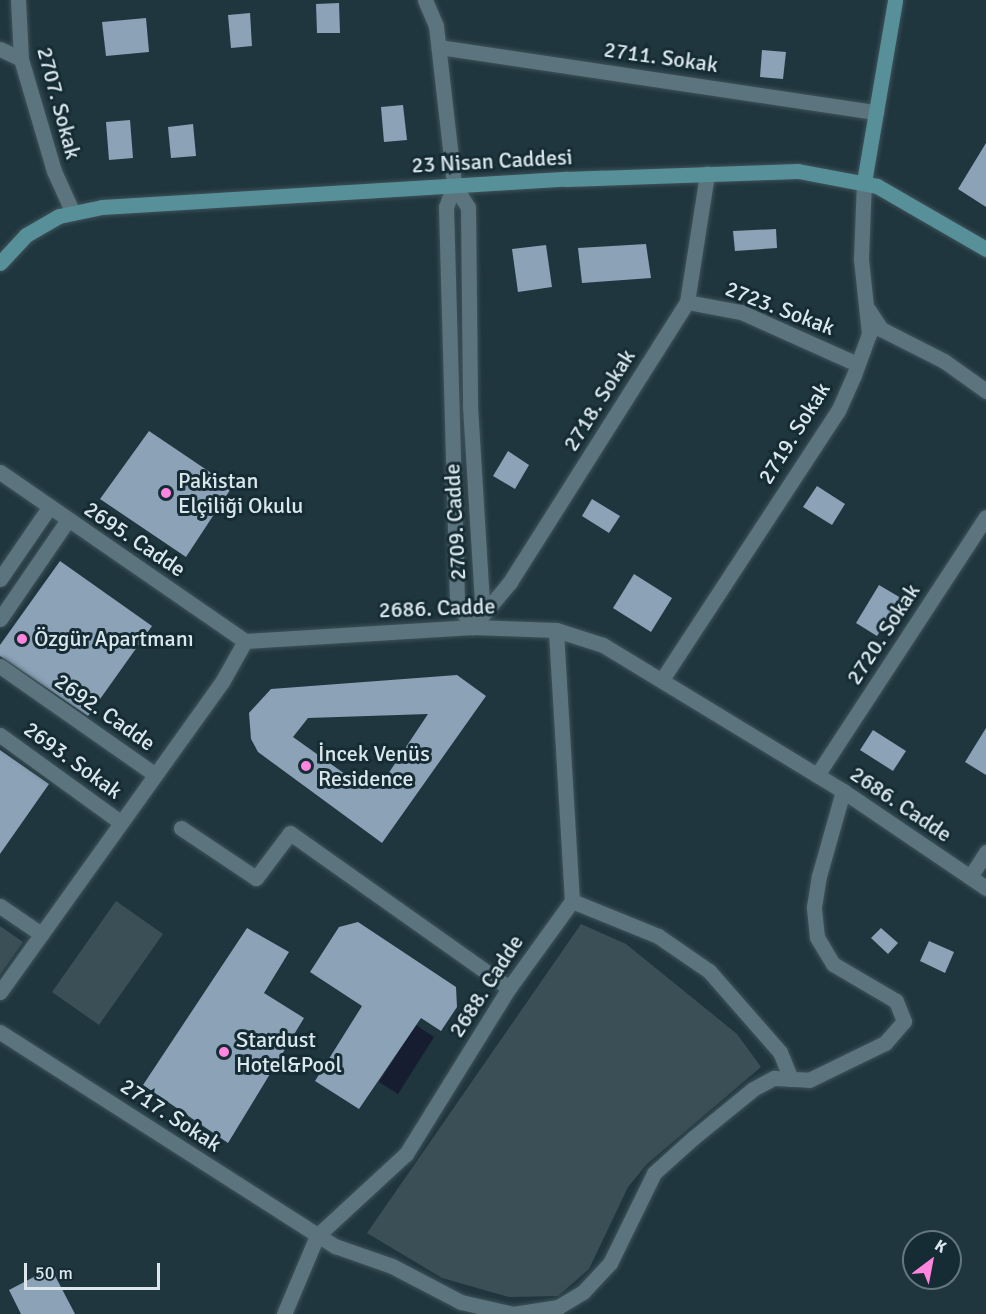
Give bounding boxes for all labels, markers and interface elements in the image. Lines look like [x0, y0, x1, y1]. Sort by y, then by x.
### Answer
street label: 2711. Sokak [602, 36, 720, 78]
street label: 2707. Sokak [31, 44, 87, 162]
street label: 23 Nisan Caddesi [411, 144, 573, 178]
street label: 2723. Sokak [722, 275, 838, 341]
street label: 2718. Sokak [557, 344, 641, 456]
street label: 2719. Sokak [752, 377, 836, 489]
street label: 2709. Cadde [439, 463, 471, 581]
place label: Pakistan Elçiliği Okulu [178, 467, 303, 518]
marker: Pakistan Elçiliği Okulu [159, 486, 173, 500]
street label: 2695. Cadde [79, 495, 191, 583]
street label: 2720. Sokak [841, 579, 925, 689]
street label: 2686. Cadde [378, 593, 496, 623]
place label: Özgür Apartmanı [34, 626, 194, 652]
marker: Özgür Apartmanı [15, 632, 29, 646]
street label: 2692. Cadde [50, 668, 160, 756]
street label: 2693. Sokak [19, 716, 127, 804]
place label: İncek Venüs Residence [318, 740, 430, 792]
marker: İncek Venüs Residence [299, 759, 313, 773]
street label: 2686. Cadde [845, 760, 957, 848]
street label: 2688. Cadde [443, 930, 529, 1042]
place label: Stardust Hotel&Pool [236, 1026, 342, 1078]
marker: Stardust Hotel&Pool [217, 1045, 231, 1059]
street label: 2717. Sokak [116, 1073, 226, 1157]
north arrow [902, 1230, 962, 1290]
text: K [931, 1235, 950, 1258]
scale bar [27, 1251, 164, 1289]
text: 50 m [35, 1262, 73, 1284]

